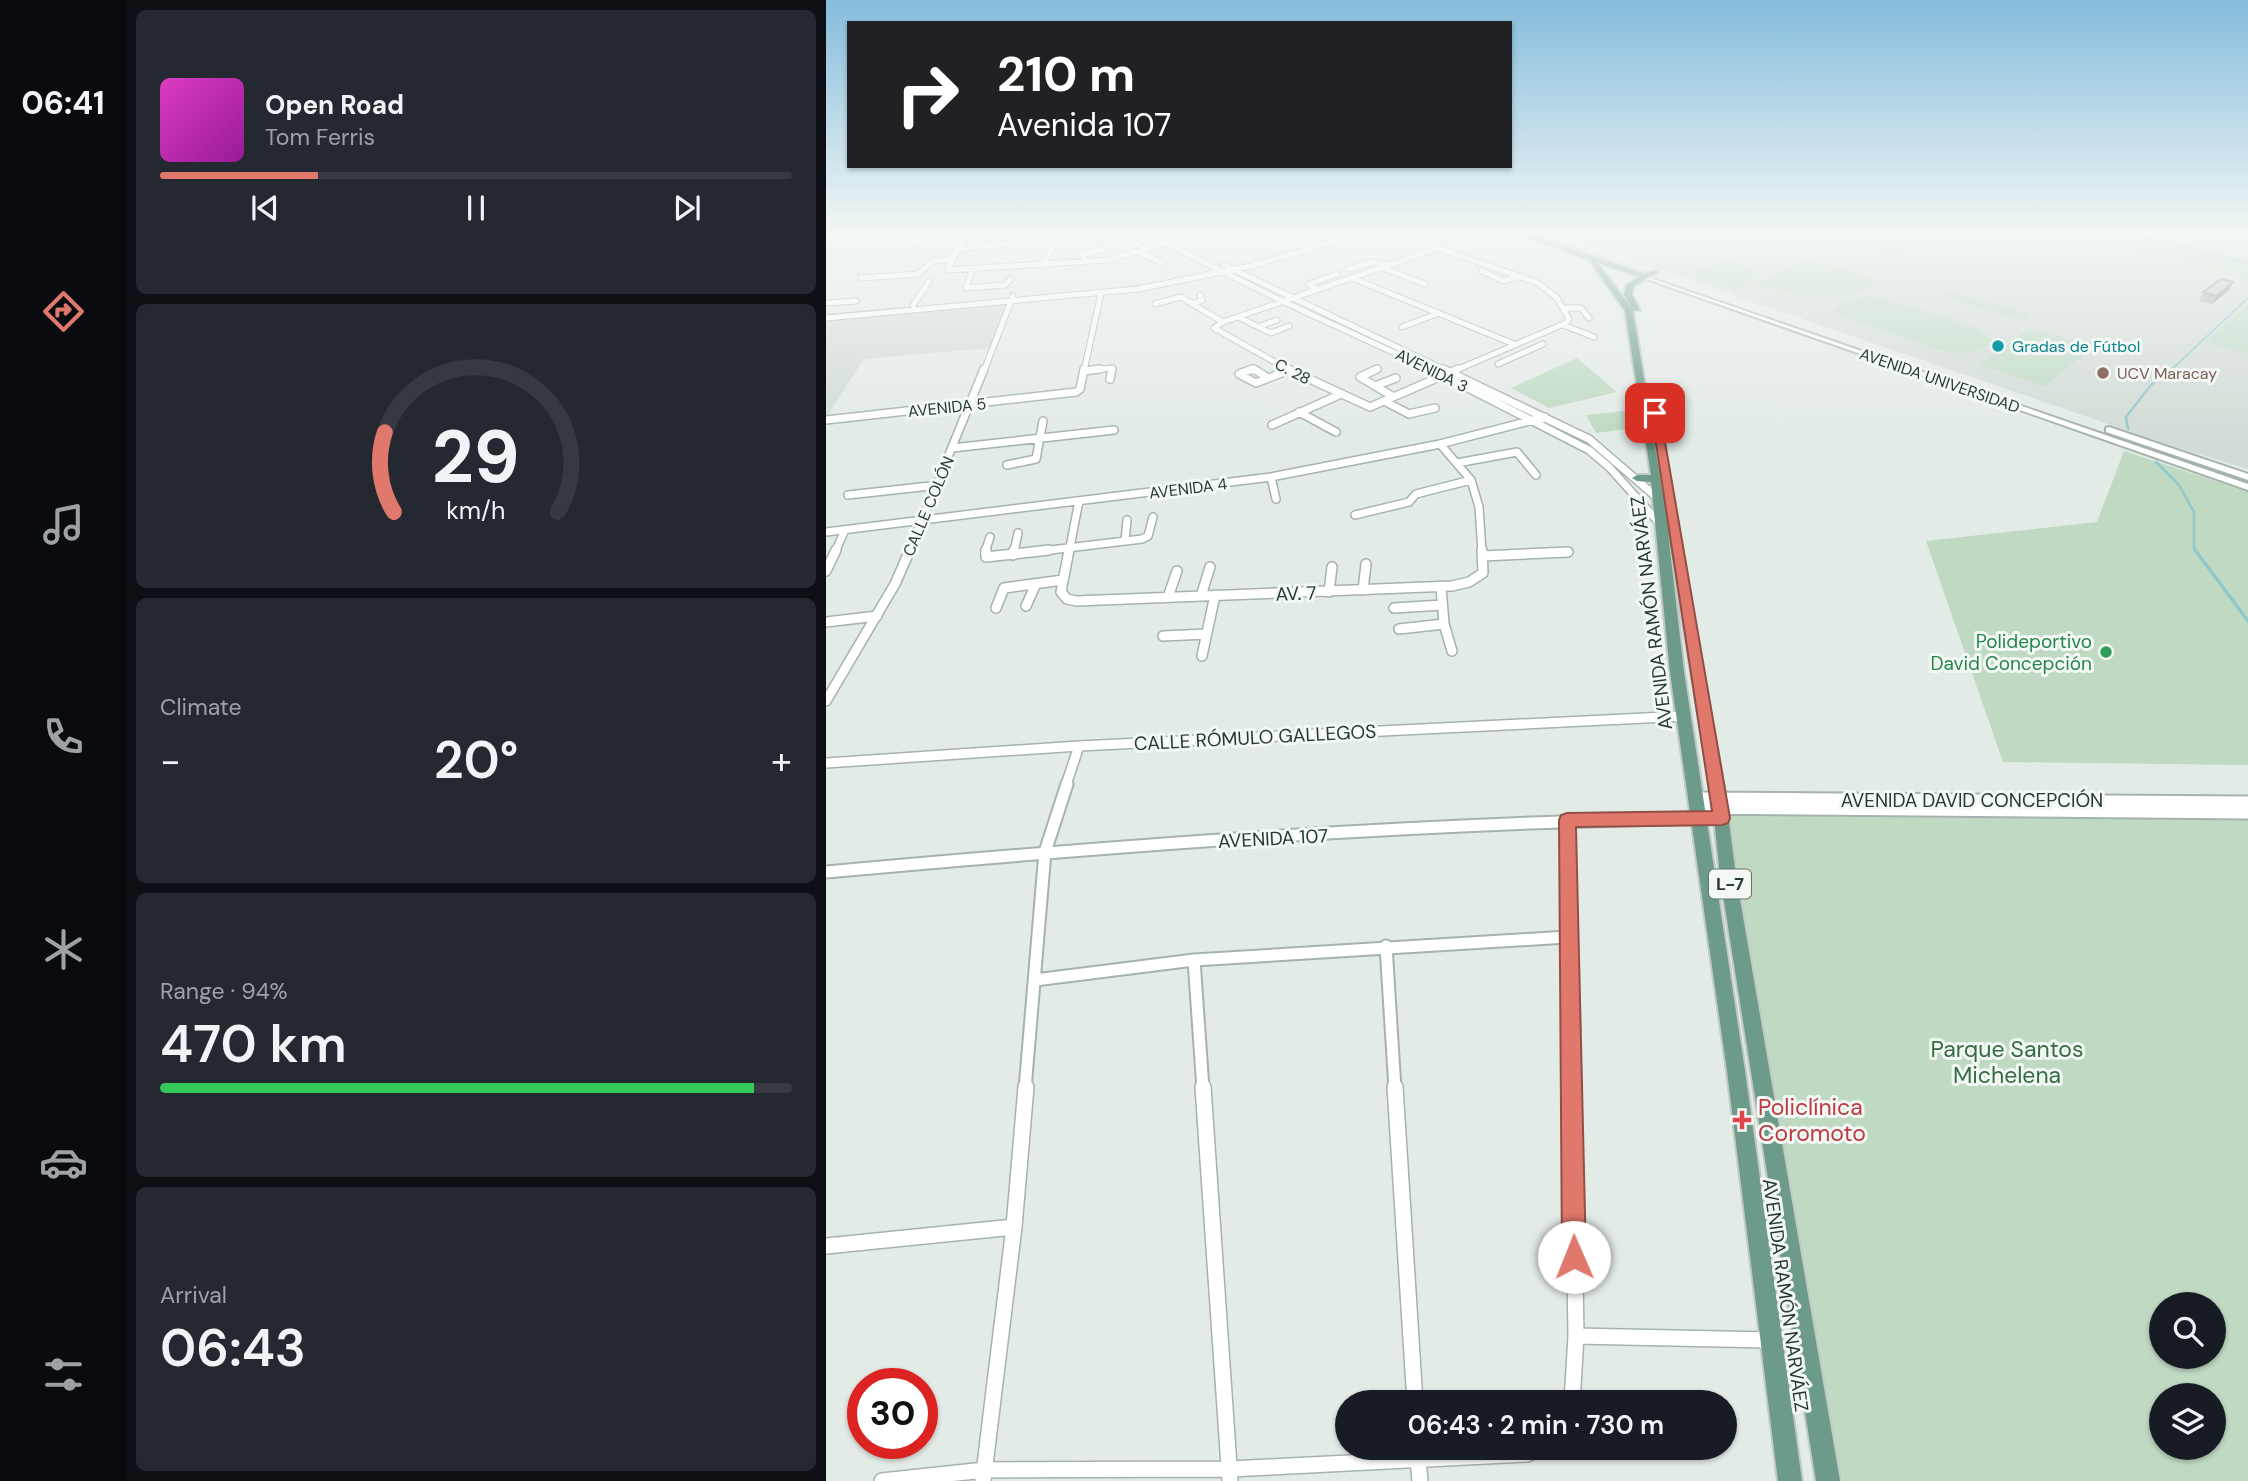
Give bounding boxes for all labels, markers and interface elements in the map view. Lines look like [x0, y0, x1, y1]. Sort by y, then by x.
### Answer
text: 210 m [997, 42, 1135, 106]
icon: right [882, 49, 973, 140]
text: 06:41 [21, 82, 105, 124]
text: Open Road [265, 88, 404, 122]
text: Avenida 107 [997, 104, 1171, 146]
text: Tom Ferris [265, 122, 375, 152]
icon: previous [246, 189, 284, 227]
icon: pause [457, 189, 495, 227]
icon: next [668, 189, 706, 227]
icon: directions [39, 287, 88, 336]
place label: Gradas de Fútbol [2012, 336, 2140, 357]
marker: Gradas de Fútbol [1990, 338, 2006, 354]
street label: AVENIDA UNIVERSIDAD [1857, 343, 2023, 418]
street label: AVENIDA 3 [1392, 344, 1472, 397]
street label: C. 28 [1271, 354, 1314, 389]
place label: UCV Maracay [2117, 363, 2217, 384]
marker: UCV Maracay [2095, 365, 2111, 381]
pin [1625, 383, 1685, 443]
street label: AVENIDA 5 [907, 393, 987, 422]
icon: arrive [1636, 394, 1674, 432]
text: 29 [432, 411, 520, 506]
street label: CALLE COLÓN [898, 453, 959, 559]
street label: AVENIDA 4 [1148, 473, 1229, 504]
text: km/h [446, 494, 506, 527]
street label: AVENIDA RAMÓN NARVÁEZ [1625, 495, 1678, 731]
icon: music [39, 500, 88, 549]
street label: AV. 7 [1275, 580, 1317, 607]
place label: Polideportivo David Concepción [1930, 629, 2092, 676]
marker: Polideportivo David Concepción [2098, 644, 2114, 660]
text: Climate [160, 692, 242, 722]
icon: phone [39, 712, 88, 761]
street label: CALLE RÓMULO GALLEGOS [1133, 719, 1377, 756]
text: 20° [434, 726, 518, 794]
text: − [160, 736, 181, 786]
text: + [771, 736, 792, 786]
street label: AVENIDA DAVID CONCEPCIÓN [1841, 788, 2103, 813]
street label: AVENIDA 107 [1217, 823, 1329, 854]
road number: L-7 [1709, 870, 1751, 898]
icon: climate [39, 925, 88, 974]
text: Range · 94% [160, 976, 288, 1006]
text: 470 km [160, 1010, 347, 1078]
park label: Parque Santos Michelena [1930, 1034, 2084, 1090]
place label: Policlínica Coromoto [1758, 1092, 1866, 1148]
marker: Policlínica Coromoto [1732, 1110, 1752, 1130]
icon: car [39, 1138, 88, 1187]
street label: AVENIDA RAMÓN NARVÁEZ [1757, 1177, 1814, 1413]
position arrow [1537, 1220, 1611, 1294]
text: Arrival [160, 1280, 227, 1310]
map controls [2149, 1292, 2226, 1460]
button: search [2149, 1292, 2226, 1369]
text: 06:43 [160, 1314, 306, 1382]
icon: filters [39, 1350, 88, 1399]
speed limit sign: 30 [847, 1368, 938, 1459]
button: layers [2149, 1383, 2226, 1460]
text: 06:43 · 2 min · 730 m [1408, 1408, 1664, 1442]

